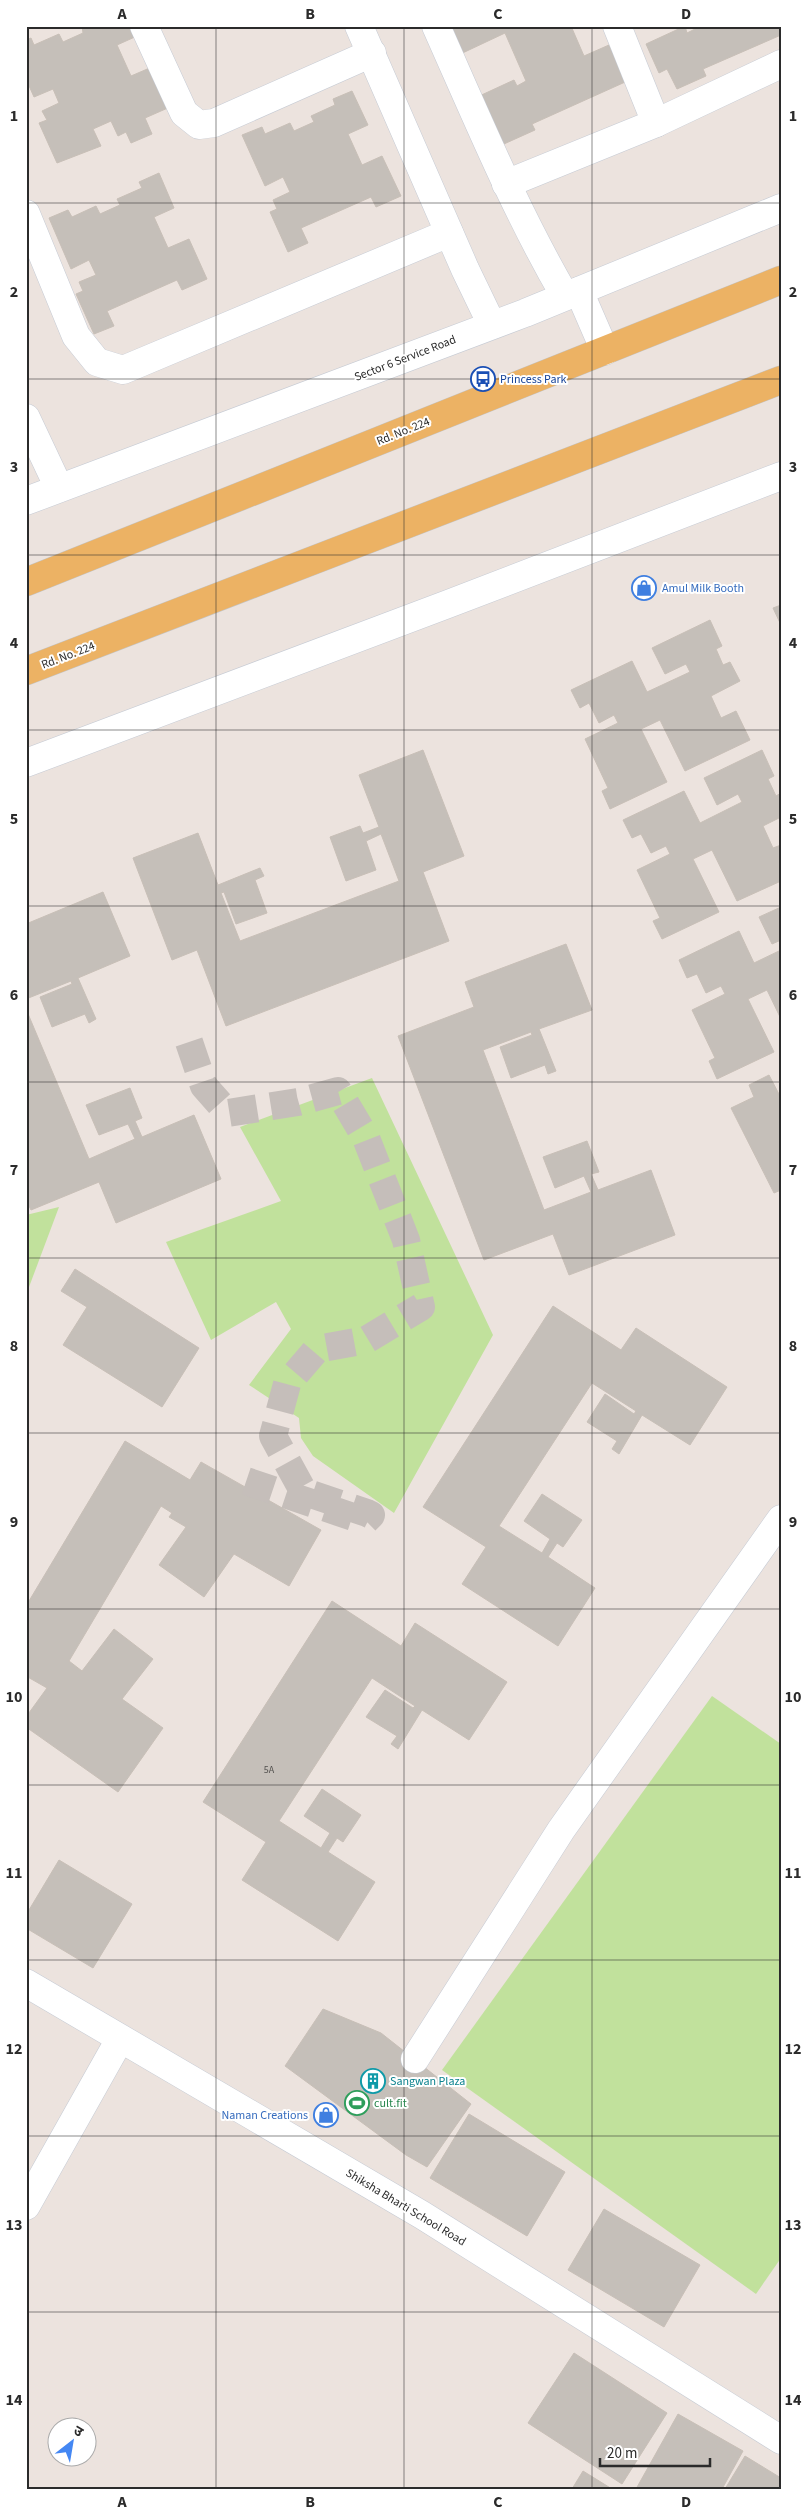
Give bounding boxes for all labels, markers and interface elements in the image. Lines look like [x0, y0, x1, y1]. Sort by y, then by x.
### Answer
text: A [116, 3, 127, 25]
text: B [305, 3, 315, 25]
text: C [493, 3, 503, 25]
text: D [681, 3, 691, 25]
text: 1 [10, 105, 18, 127]
text: 1 [789, 105, 797, 127]
text: 2 [10, 281, 18, 303]
text: 2 [789, 281, 797, 303]
street label: Sector 6 Service Road [352, 331, 459, 386]
bus stop icon: Princess Park [470, 366, 496, 392]
place label: Princess Park [500, 371, 567, 388]
street label: Rd. No. 224 [374, 413, 432, 450]
text: 3 [10, 456, 18, 478]
text: 3 [789, 456, 797, 478]
shop icon: Amul Milk Booth [631, 575, 657, 601]
place label: Amul Milk Booth [662, 580, 744, 597]
text: 4 [10, 632, 19, 654]
text: 4 [789, 632, 798, 654]
street label: Rd. No. 224 [39, 637, 97, 673]
text: 5 [10, 808, 18, 830]
text: 5 [789, 808, 797, 830]
text: 6 [10, 984, 18, 1006]
text: 6 [789, 984, 797, 1006]
text: 7 [10, 1159, 18, 1181]
text: 7 [789, 1159, 797, 1181]
text: 8 [10, 1335, 18, 1357]
text: 8 [789, 1335, 797, 1357]
text: 9 [10, 1511, 18, 1533]
text: 9 [789, 1511, 797, 1533]
text: 10 [6, 1686, 22, 1708]
text: 10 [785, 1686, 801, 1708]
house number: 5A [264, 1763, 275, 1777]
text: 11 [6, 1862, 22, 1884]
text: 11 [785, 1862, 801, 1884]
text: 12 [6, 2038, 22, 2060]
text: 12 [785, 2038, 801, 2060]
building icon: Sangwan Plaza [360, 2068, 386, 2094]
place label: Sangwan Plaza [390, 2073, 465, 2090]
sports icon: cult.fit [344, 2090, 370, 2116]
place label: cult.fit [374, 2095, 407, 2112]
shop icon: Naman Creations [313, 2102, 339, 2128]
place label: Naman Creations [222, 2107, 308, 2124]
street label: Shiksha Bharti School Road [342, 2165, 469, 2250]
text: 13 [6, 2214, 22, 2236]
text: 13 [785, 2214, 801, 2236]
text: 14 [6, 2389, 23, 2411]
text: 14 [785, 2389, 802, 2411]
north arrow [48, 2418, 98, 2468]
text: उ [70, 2421, 88, 2443]
scale bar [600, 2435, 710, 2467]
text: 20 m [607, 2443, 637, 2464]
text: A [116, 2491, 127, 2513]
text: B [305, 2491, 315, 2513]
text: C [493, 2491, 503, 2513]
text: D [681, 2491, 691, 2513]

